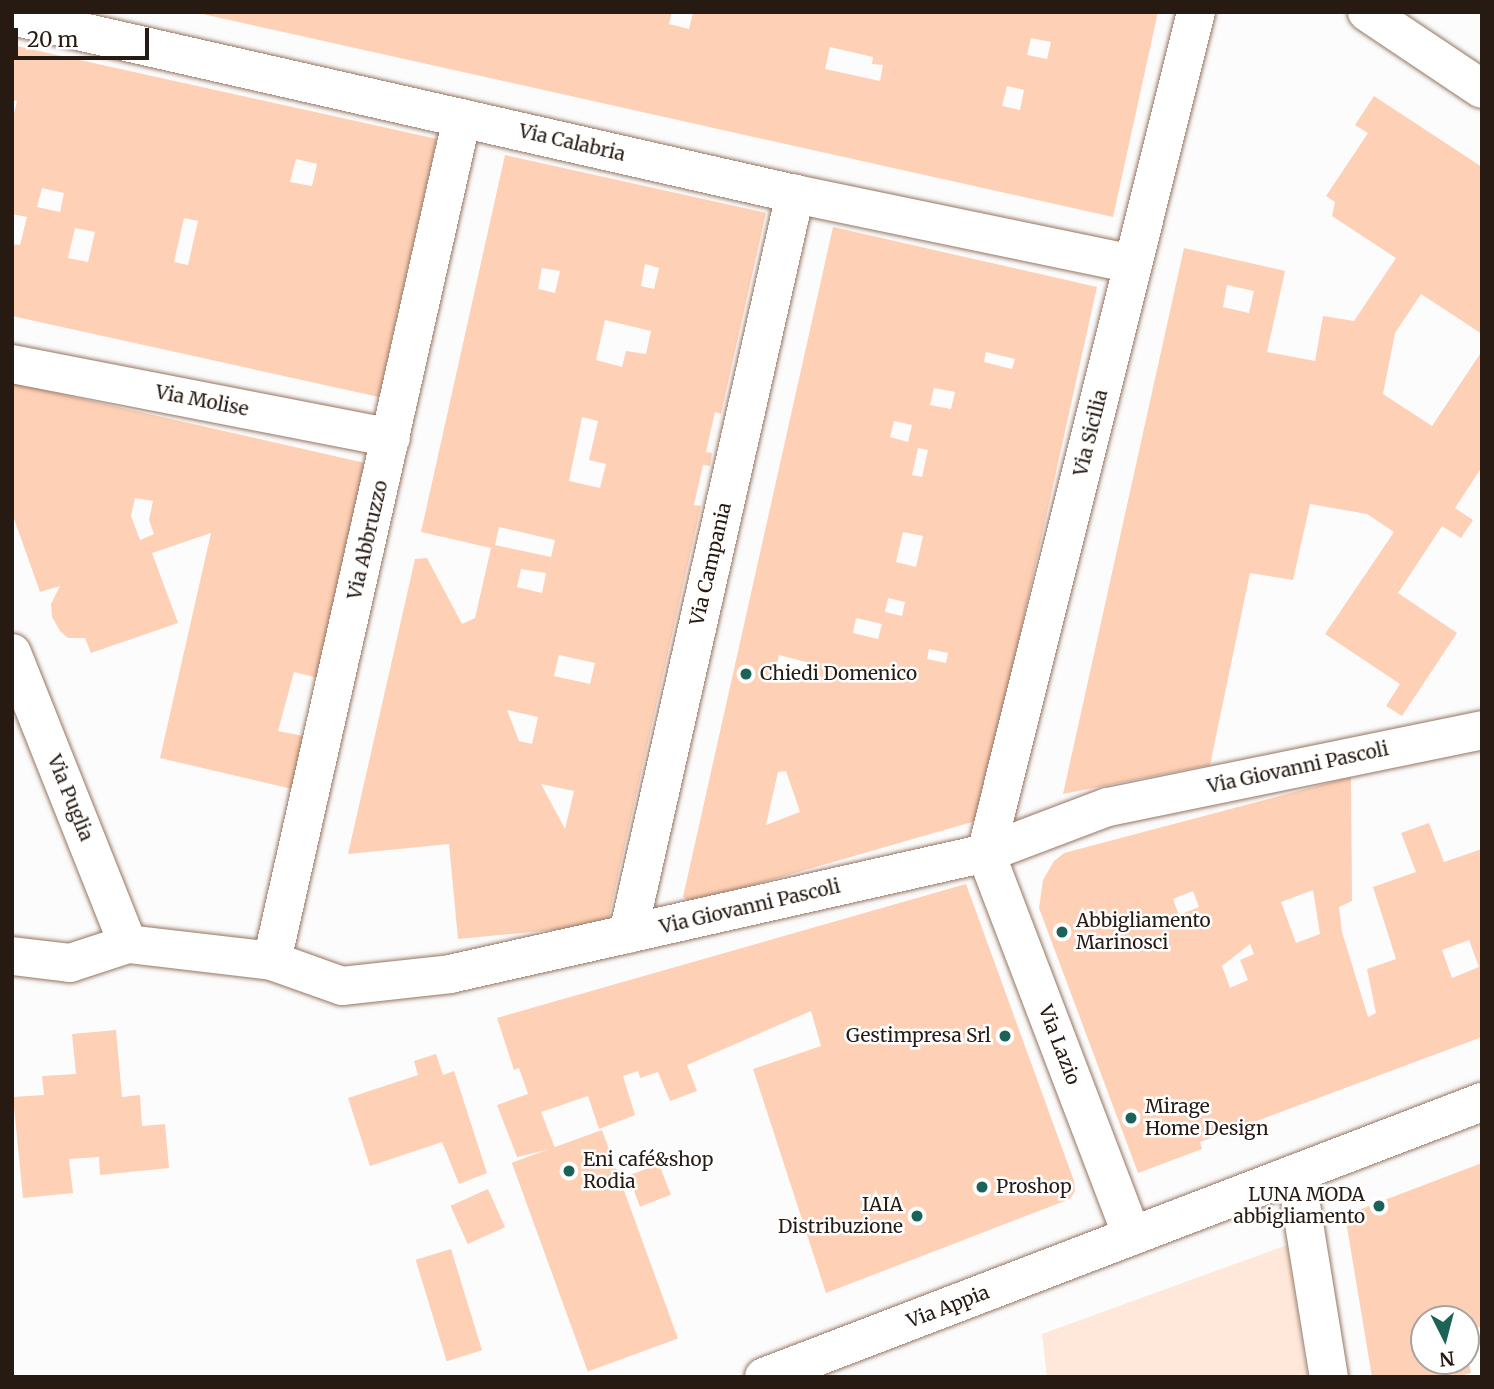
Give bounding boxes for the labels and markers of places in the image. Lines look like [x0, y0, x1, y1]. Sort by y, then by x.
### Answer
place label: Chiedi Domenico [760, 663, 917, 685]
marker: Chiedi Domenico [738, 666, 754, 682]
place label: Abbigliamento Marinosci [1076, 910, 1211, 954]
marker: Abbigliamento Marinosci [1054, 924, 1070, 940]
place label: Gestimpresa Srl [846, 1025, 991, 1047]
marker: Gestimpresa Srl [997, 1028, 1013, 1044]
place label: Mirage Home Design [1145, 1096, 1269, 1140]
marker: Mirage Home Design [1123, 1110, 1139, 1126]
place label: Eni café&shop Rodia [583, 1149, 713, 1193]
marker: Eni café&shop Rodia [561, 1163, 577, 1179]
place label: Proshop [996, 1176, 1072, 1198]
marker: Proshop [974, 1179, 990, 1195]
place label: LUNA MODA abbigliamento [1234, 1184, 1365, 1228]
place label: IAIA Distribuzione [778, 1194, 903, 1238]
marker: LUNA MODA abbigliamento [1371, 1198, 1387, 1214]
marker: IAIA Distribuzione [909, 1208, 925, 1224]

